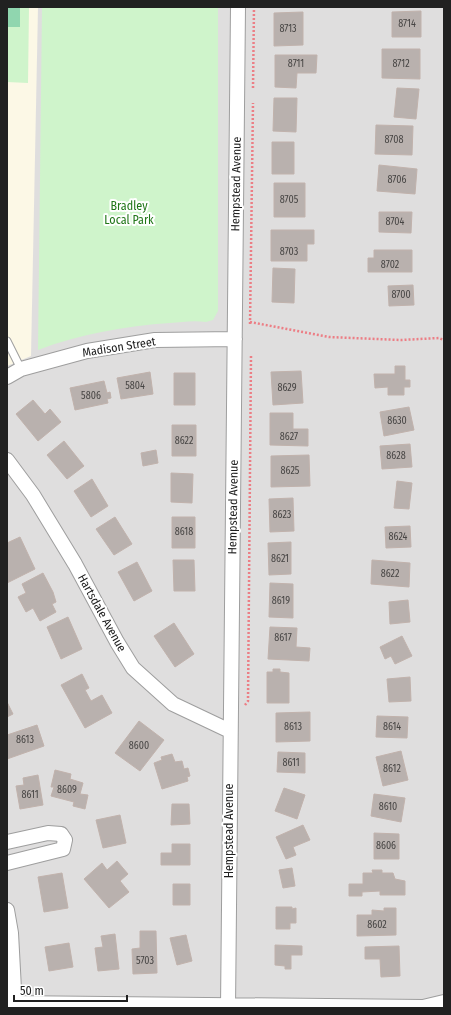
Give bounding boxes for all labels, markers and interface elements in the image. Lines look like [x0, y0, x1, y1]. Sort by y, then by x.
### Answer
house number: 8714 [398, 18, 416, 30]
house number: 8713 [279, 23, 297, 35]
house number: 8711 [288, 58, 304, 70]
house number: 8712 [392, 58, 410, 70]
house number: 8708 [384, 134, 404, 146]
street label: Hempstead Avenue [228, 136, 244, 231]
house number: 8706 [388, 174, 407, 186]
house number: 8705 [280, 194, 299, 206]
park label: Bradley Local Park [104, 199, 154, 227]
house number: 8704 [386, 216, 405, 228]
house number: 8703 [280, 246, 299, 258]
house number: 8702 [381, 259, 400, 271]
house number: 8700 [391, 289, 411, 301]
street label: Madison Street [81, 334, 157, 360]
house number: 5804 [125, 380, 145, 392]
house number: 8629 [277, 382, 297, 394]
house number: 5806 [81, 390, 101, 402]
house number: 8630 [387, 415, 407, 427]
house number: 8627 [280, 431, 298, 443]
house number: 8622 [175, 435, 194, 447]
house number: 8628 [386, 450, 406, 462]
street label: Hempstead Avenue [225, 459, 241, 554]
house number: 8625 [281, 465, 300, 477]
house number: 8623 [273, 509, 292, 521]
house number: 8618 [175, 526, 193, 538]
house number: 8624 [389, 531, 408, 543]
house number: 8621 [271, 553, 289, 565]
house number: 8622 [381, 568, 400, 580]
street label: Hartsdale Avenue [75, 572, 129, 654]
house number: 8619 [272, 595, 290, 607]
house number: 8617 [274, 632, 292, 644]
house number: 8613 [284, 721, 302, 733]
house number: 8614 [383, 721, 401, 733]
house number: 8613 [16, 734, 34, 746]
house number: 8600 [129, 740, 149, 752]
house number: 8611 [282, 757, 300, 769]
house number: 8612 [383, 763, 401, 775]
house number: 8609 [57, 784, 77, 796]
street label: Hempstead Avenue [222, 784, 236, 878]
house number: 8611 [21, 789, 39, 801]
house number: 8610 [379, 801, 397, 813]
house number: 8606 [376, 840, 396, 852]
house number: 8602 [367, 919, 387, 931]
house number: 5703 [136, 955, 154, 967]
scale bar [14, 977, 127, 1003]
text: 50 m [20, 984, 44, 998]

